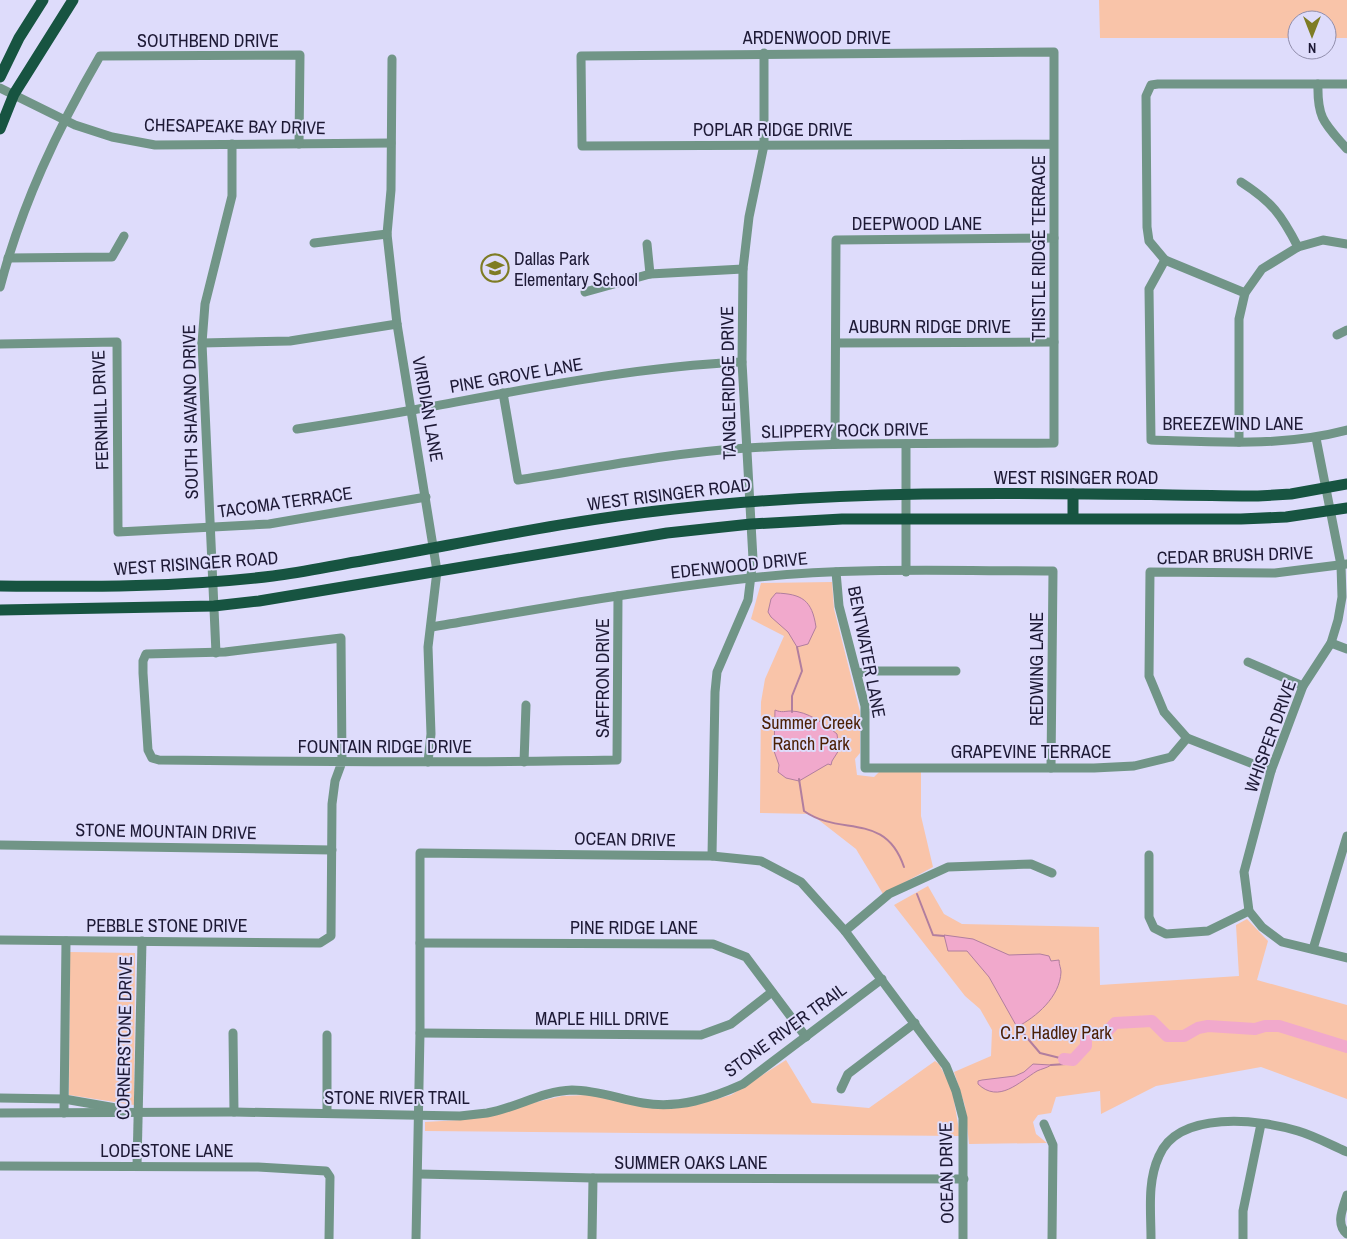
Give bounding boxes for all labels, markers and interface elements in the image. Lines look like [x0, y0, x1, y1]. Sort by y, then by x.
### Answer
north arrow [1287, 10, 1337, 60]
street label: ARDENWOOD DRIVE [742, 25, 891, 50]
street label: SOUTHBEND DRIVE [137, 28, 279, 53]
text: N [1308, 39, 1316, 57]
street label: CHESAPEAKE BAY DRIVE [144, 112, 326, 140]
street label: POPLAR RIDGE DRIVE [693, 117, 853, 142]
street label: THISTLE RIDGE TERRACE [1026, 155, 1051, 341]
street label: DEEPWOOD LANE [852, 211, 982, 236]
place label: Dallas Park Elementary School [514, 246, 638, 292]
school or university icon: Dallas Park Elementary School [480, 253, 510, 283]
street label: TANGLERIDGE DRIVE [714, 306, 742, 460]
street label: AUBURN RIDGE DRIVE [848, 314, 1011, 339]
street label: SOUTH SHAVANO DRIVE [176, 324, 204, 500]
street label: FERNHILL DRIVE [85, 350, 115, 470]
street label: PINE GROVE LANE [448, 351, 584, 399]
street label: VIRIDIAN LANE [406, 354, 450, 464]
street label: BREEZEWIND LANE [1162, 411, 1304, 436]
street label: SLIPPERY ROCK DRIVE [761, 416, 929, 444]
street label: WEST RISINGER ROAD [994, 465, 1158, 490]
street label: WEST RISINGER ROAD [586, 472, 752, 516]
street label: TACOMA TERRACE [216, 480, 354, 524]
street label: CEDAR BRUSH DRIVE [1156, 540, 1314, 570]
street label: WEST RISINGER ROAD [113, 545, 279, 581]
street label: EDENWOOD DRIVE [669, 545, 809, 585]
street label: BENTWATER LANE [842, 584, 892, 720]
street label: REDWING LANE [1024, 612, 1049, 726]
street label: SAFFRON DRIVE [590, 618, 615, 738]
street label: WHISPER DRIVE [1238, 676, 1302, 796]
park label: Summer Creek Ranch Park [761, 710, 861, 756]
street label: FOUNTAIN RIDGE DRIVE [298, 734, 472, 759]
street label: GRAPEVINE TERRACE [951, 739, 1111, 764]
street label: STONE MOUNTAIN DRIVE [75, 817, 257, 845]
street label: OCEAN DRIVE [574, 826, 676, 852]
street label: PEBBLE STONE DRIVE [86, 913, 248, 938]
street label: PINE RIDGE LANE [570, 915, 698, 940]
street label: CORNERSTONE DRIVE [110, 956, 138, 1120]
street label: STONE RIVER TRAIL [719, 977, 851, 1083]
street label: MAPLE HILL DRIVE [535, 1006, 669, 1031]
park label: C.P. Hadley Park [1000, 1020, 1112, 1045]
street label: STONE RIVER TRAIL [324, 1085, 470, 1110]
street label: OCEAN DRIVE [933, 1122, 959, 1224]
street label: LODESTONE LANE [100, 1138, 234, 1163]
street label: SUMMER OAKS LANE [614, 1150, 768, 1175]

